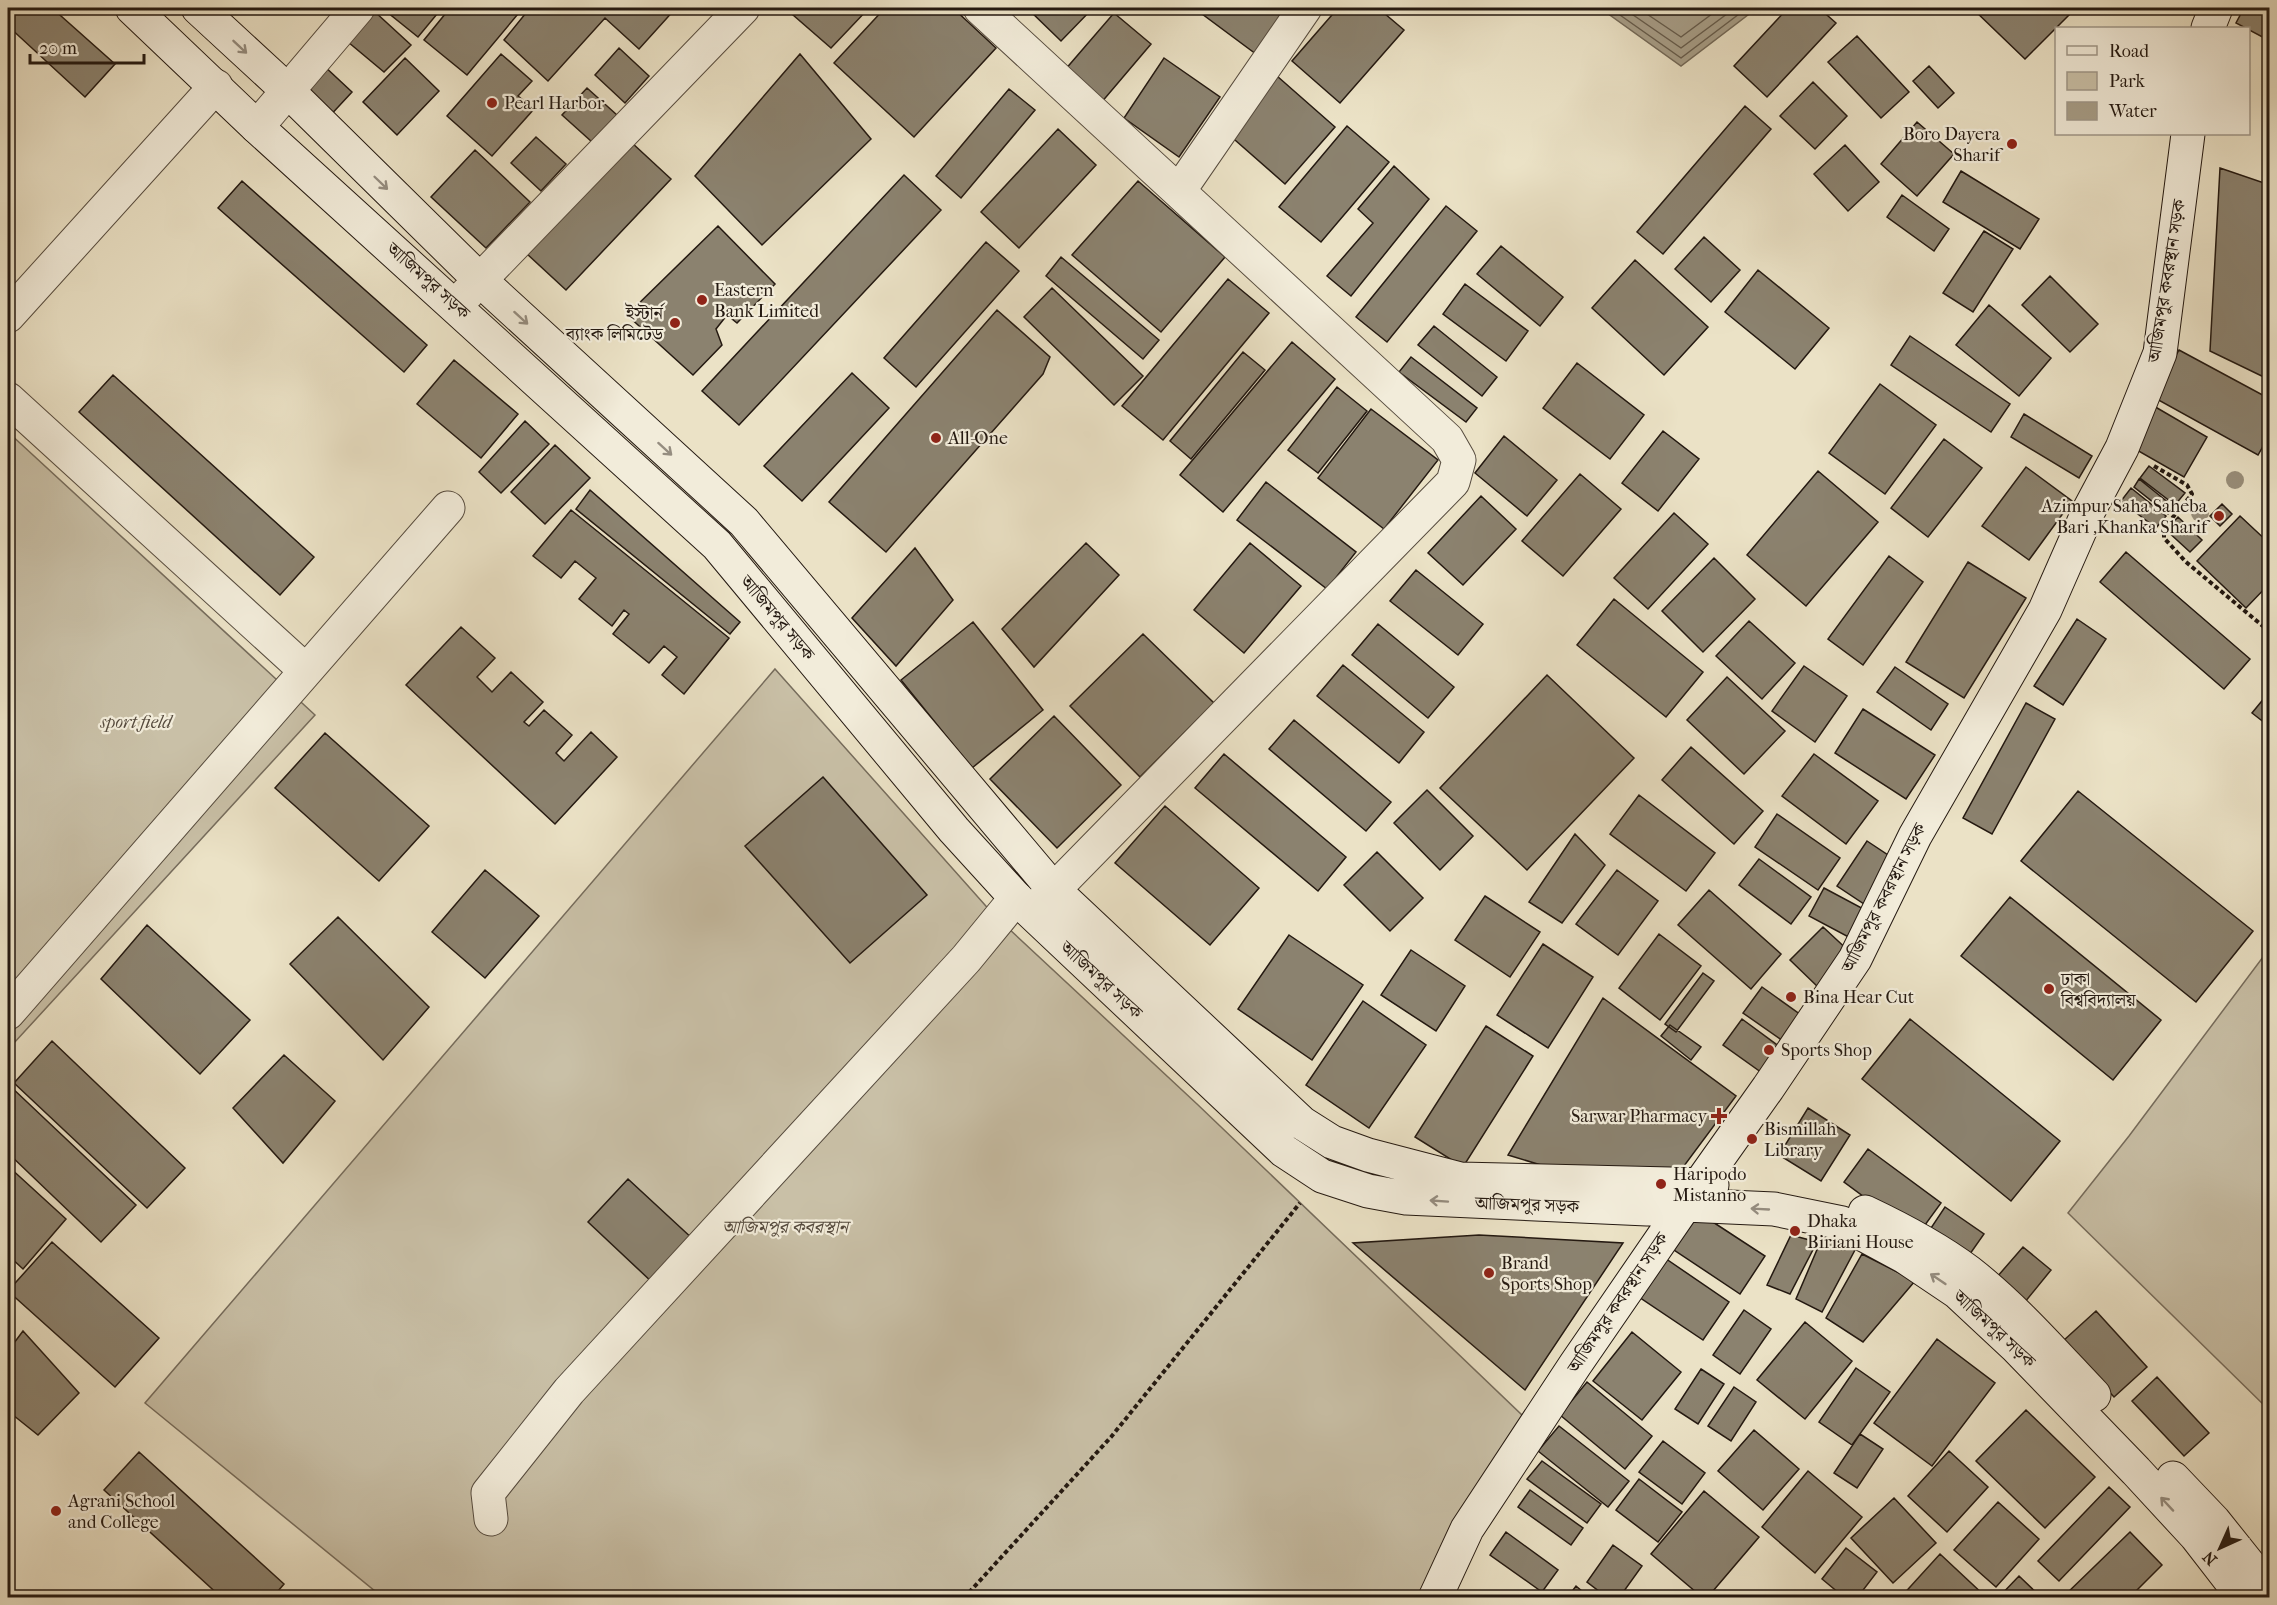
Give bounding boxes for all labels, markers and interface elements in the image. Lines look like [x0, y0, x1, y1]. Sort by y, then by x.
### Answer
scale bar [30, 27, 144, 65]
legend [2055, 27, 2250, 135]
text: 20 m [39, 38, 77, 59]
one-way arrow [233, 40, 248, 55]
text: Road [2109, 41, 2149, 62]
text: Park [2109, 71, 2146, 92]
place label: Pearl Harbor [504, 93, 605, 114]
marker: Pearl Harbor [485, 96, 499, 110]
text: Water [2108, 101, 2157, 122]
place label: Boro Dayera Sharif [1903, 124, 2004, 166]
marker: Boro Dayera Sharif [2005, 137, 2019, 151]
one-way arrow [373, 175, 388, 190]
street label: আজিমপুর কবরস্থান সড়ক [2144, 197, 2191, 365]
street label: আজিমপুর সড়ক [381, 238, 475, 325]
place label: Eastern Bank Limited [714, 280, 819, 322]
marker: Eastern Bank Limited [695, 293, 709, 307]
place label: ইস্টার্ন ব্যাংক লিমিটেড [565, 302, 666, 345]
one-way arrow [513, 311, 528, 325]
marker: ইস্টার্ন ব্যাংক লিমিটেড [668, 316, 682, 330]
place label: All-One [947, 428, 1008, 449]
marker: All-One [929, 431, 943, 445]
one-way arrow [658, 442, 673, 456]
place label: Azimpur Saha Saheba Bari ,Khanka Sharif [2041, 496, 2211, 538]
marker: Azimpur Saha Saheba Bari ,Khanka Sharif [2212, 509, 2226, 523]
street label: আজিমপুর সড়ক [735, 571, 819, 666]
park label: sport field [100, 712, 174, 733]
street label: আজিমপুর কবরস্থান সড়ক [1837, 819, 1931, 977]
street label: আজিমপুর সড়ক [1055, 936, 1147, 1024]
place label: ঢাকা বিশ্ববিদ্যালয় [2060, 969, 2137, 1011]
marker: ঢাকা বিশ্ববিদ্যালয় [2042, 982, 2056, 996]
place label: Bina Hear Cut [1803, 987, 1915, 1008]
marker: Bina Hear Cut [1784, 990, 1798, 1004]
place label: Sports Shop [1781, 1040, 1872, 1061]
marker: Sports Shop [1762, 1043, 1776, 1057]
place label: Sarwar Pharmacy [1571, 1106, 1708, 1127]
marker: Sarwar Pharmacy [1712, 1109, 1726, 1123]
place label: Bismillah Library [1764, 1119, 1836, 1161]
marker: Bismillah Library [1745, 1132, 1759, 1146]
place label: Haripodo Mistanno [1673, 1164, 1746, 1206]
marker: Haripodo Mistanno [1654, 1177, 1668, 1191]
street label: আজিমপুর সড়ক [1473, 1193, 1581, 1217]
one-way arrow [1430, 1195, 1450, 1206]
one-way arrow [1750, 1203, 1770, 1214]
place label: Dhaka Biriani House [1807, 1211, 1914, 1253]
park label: আজিমপুর কবরস্থান [722, 1216, 852, 1238]
marker: Dhaka Biriani House [1788, 1224, 1802, 1238]
street label: আজিমপুর কবরস্থান সড়ক [1563, 1228, 1674, 1378]
place label: Brand Sports Shop [1501, 1253, 1592, 1295]
marker: Brand Sports Shop [1482, 1266, 1496, 1280]
one-way arrow [1930, 1273, 1947, 1286]
street label: আজিমপুর সড়ক [1948, 1285, 2040, 1373]
place label: Agrani School and College [67, 1491, 175, 1533]
one-way arrow [2160, 1497, 2174, 1512]
marker: Agrani School and College [49, 1504, 63, 1518]
north arrow [2190, 1518, 2250, 1578]
text: N [2198, 1547, 2221, 1569]

